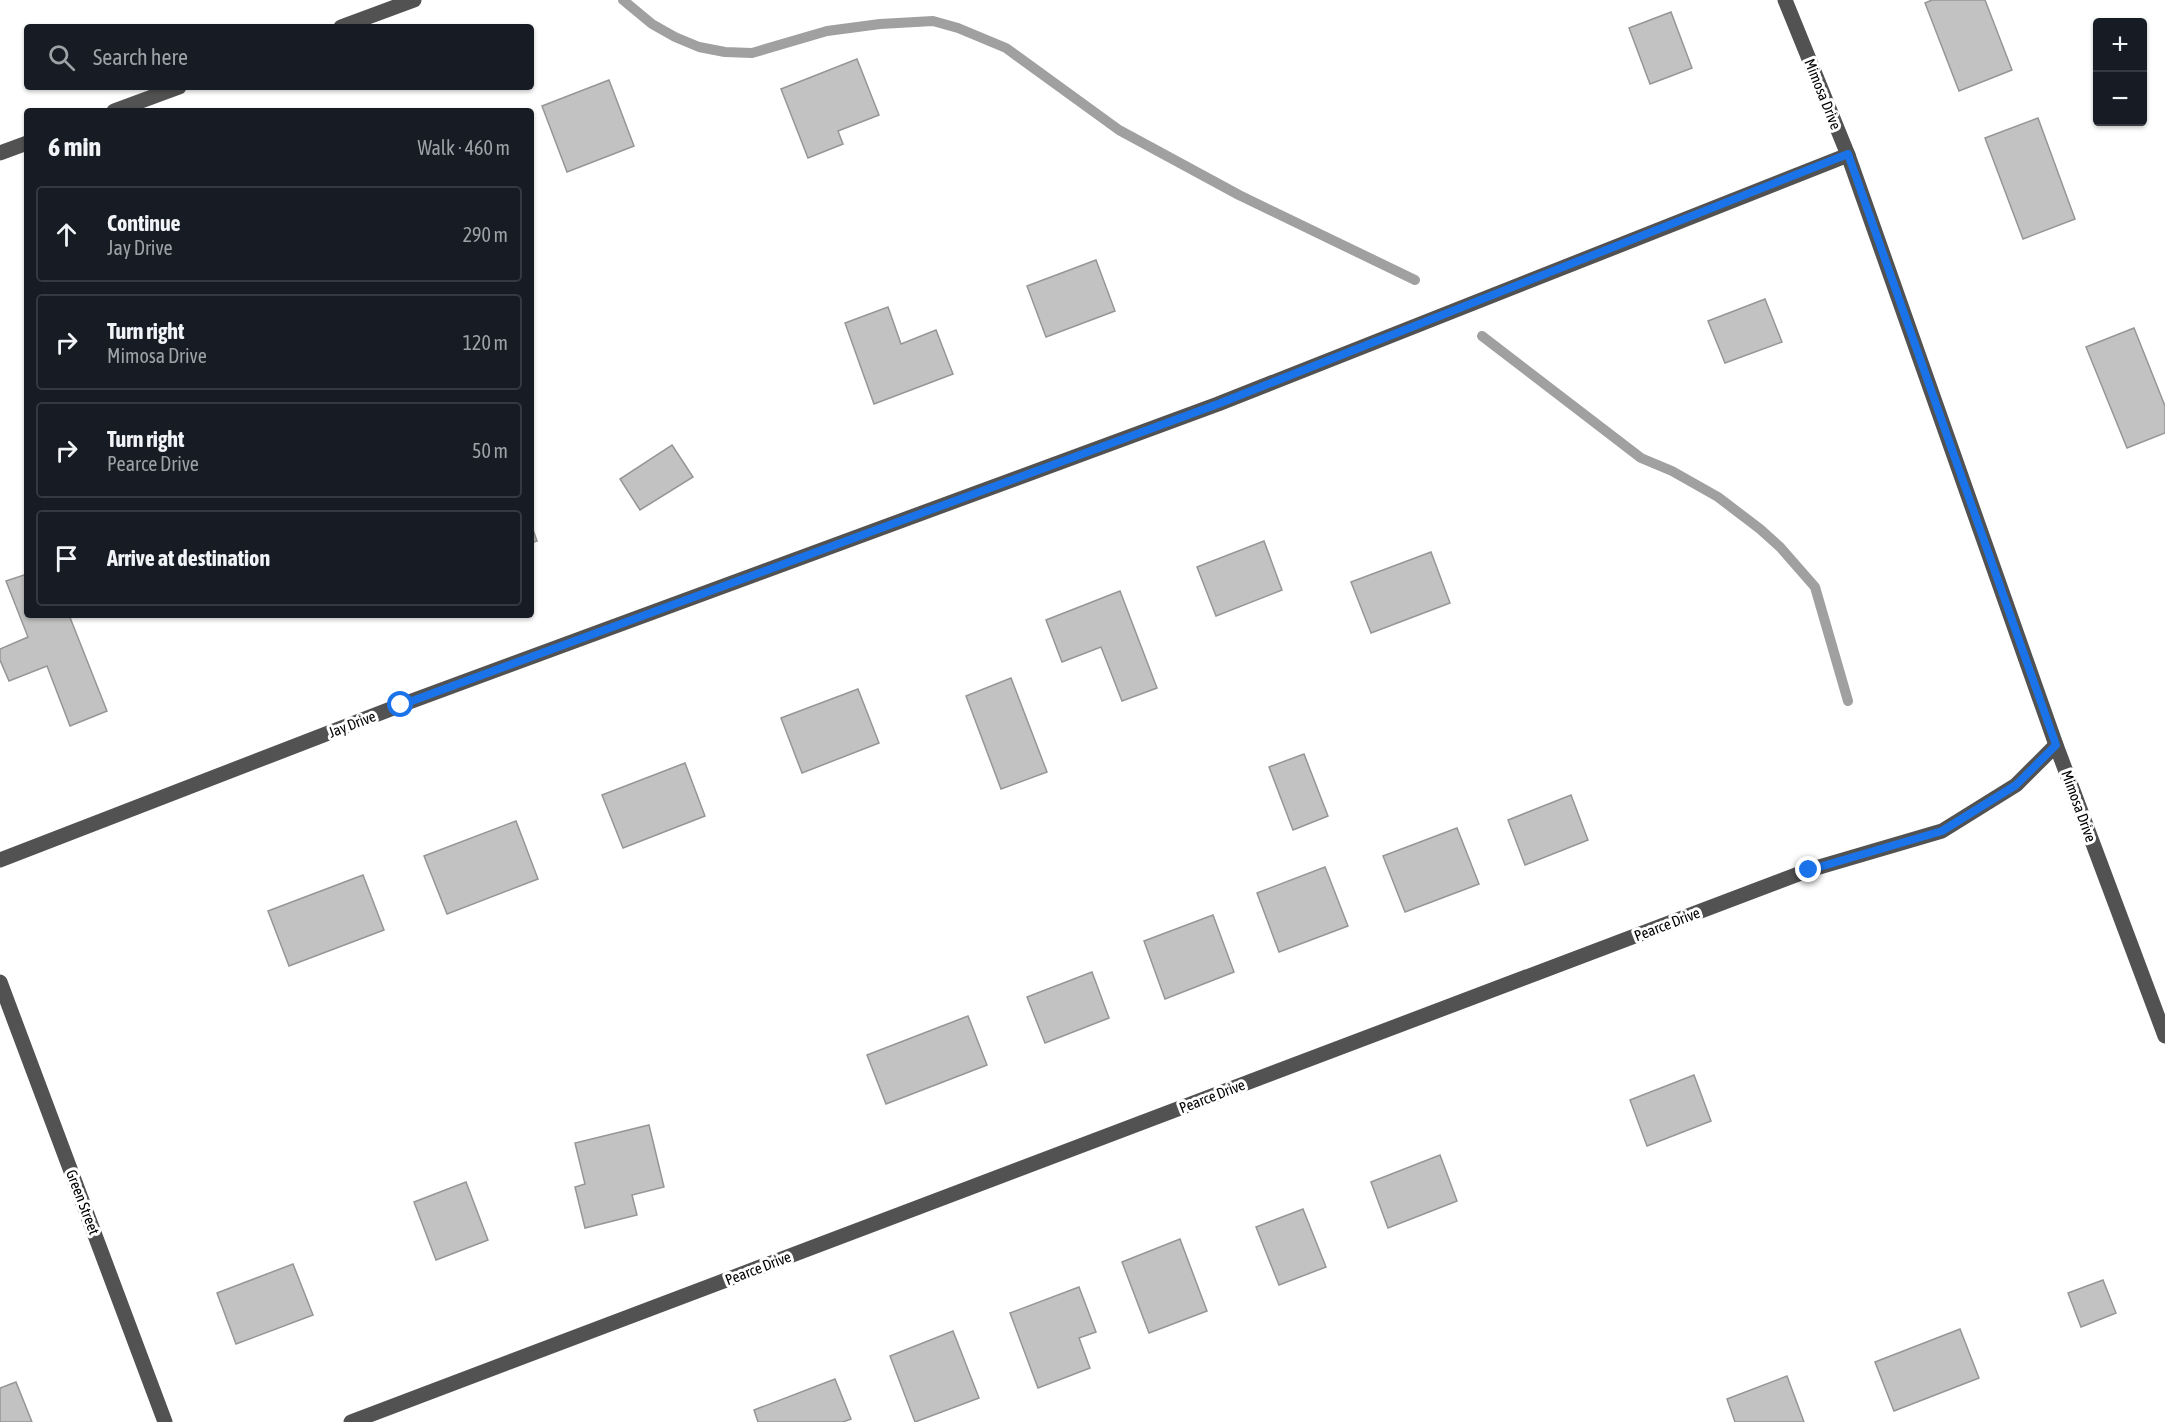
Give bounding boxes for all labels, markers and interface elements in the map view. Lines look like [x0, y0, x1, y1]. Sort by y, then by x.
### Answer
map controls [2093, 18, 2147, 126]
button: + [2093, 18, 2147, 72]
search box [24, 24, 534, 90]
icon: search [45, 41, 78, 74]
text: Search here [93, 44, 188, 70]
street label: Mimosa Drive [1801, 56, 1845, 132]
button: − [2093, 72, 2147, 126]
text: 6 min [48, 132, 101, 162]
text: Walk · 460 m [418, 136, 510, 159]
text: Continue [107, 210, 181, 236]
icon: ahead [50, 218, 83, 251]
text: 290 m [463, 223, 508, 246]
text: Jay Drive [107, 236, 173, 259]
text: Turn right [107, 318, 184, 344]
icon: right [50, 326, 83, 359]
text: 120 m [463, 331, 508, 354]
text: Mimosa Drive [107, 344, 207, 367]
text: Turn right [107, 426, 184, 452]
icon: right [50, 434, 83, 467]
text: 50 m [472, 439, 508, 462]
text: Pearce Drive [107, 452, 199, 475]
icon: arrive [50, 542, 83, 575]
text: Arrive at destination [107, 545, 270, 571]
route start [387, 691, 413, 717]
street label: Jay Drive [326, 707, 378, 741]
street label: Mimosa Drive [2058, 768, 2100, 844]
route end [1795, 856, 1821, 882]
street label: Pearce Drive [1632, 904, 1702, 944]
street label: Pearce Drive [1177, 1076, 1247, 1116]
street label: Green Street [63, 1167, 103, 1237]
street label: Pearce Drive [723, 1248, 793, 1288]

